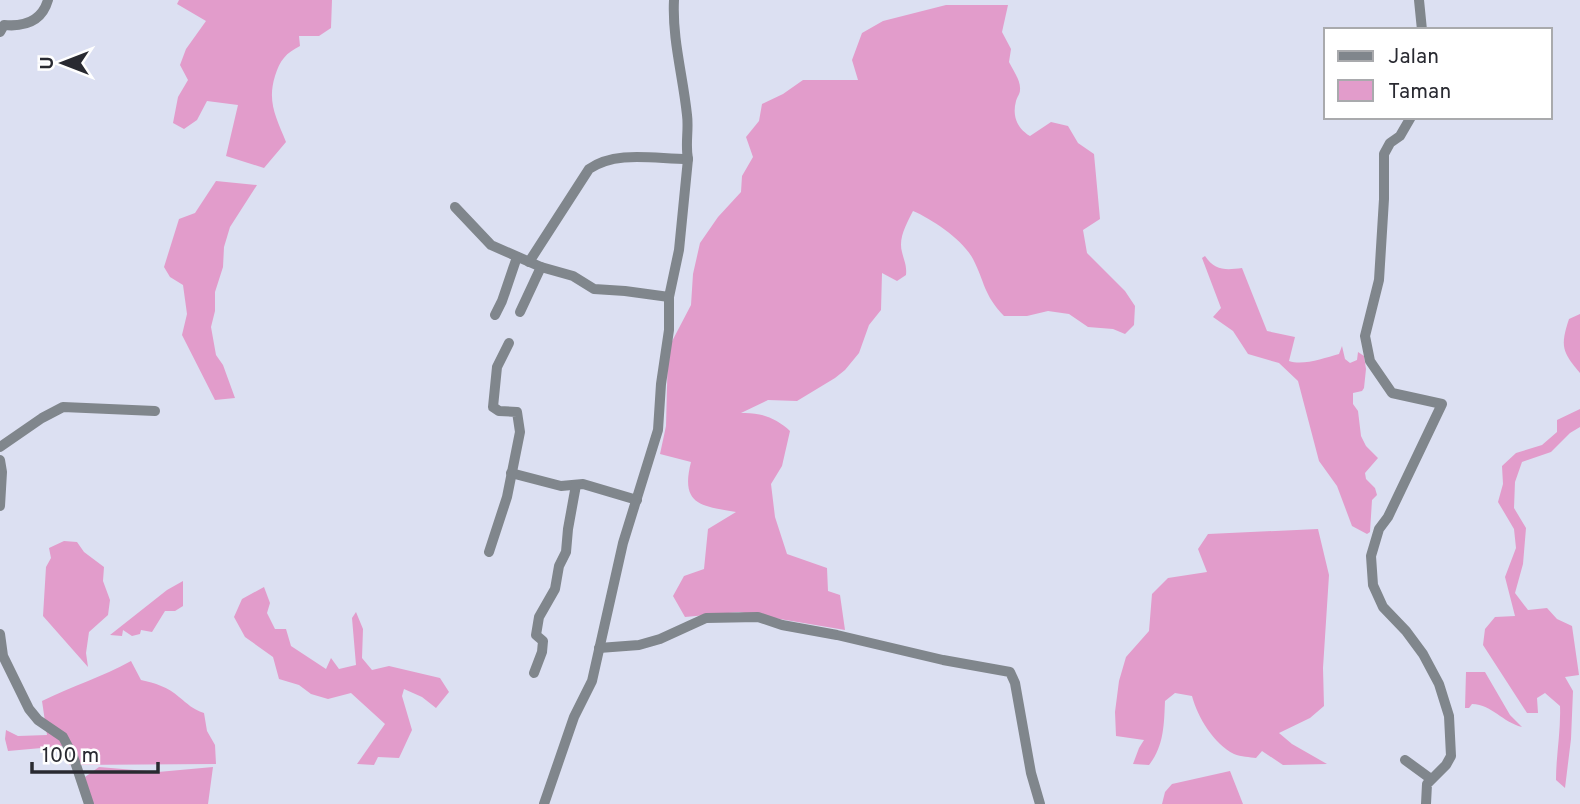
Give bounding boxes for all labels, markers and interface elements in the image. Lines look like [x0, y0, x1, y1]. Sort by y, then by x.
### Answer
north arrow [28, 28, 98, 98]
legend [1324, 28, 1552, 119]
text: Jalan [1388, 44, 1439, 71]
text: U [36, 56, 60, 70]
text: Taman [1388, 79, 1451, 106]
scale bar [32, 730, 158, 774]
text: 100 m [42, 743, 99, 770]

